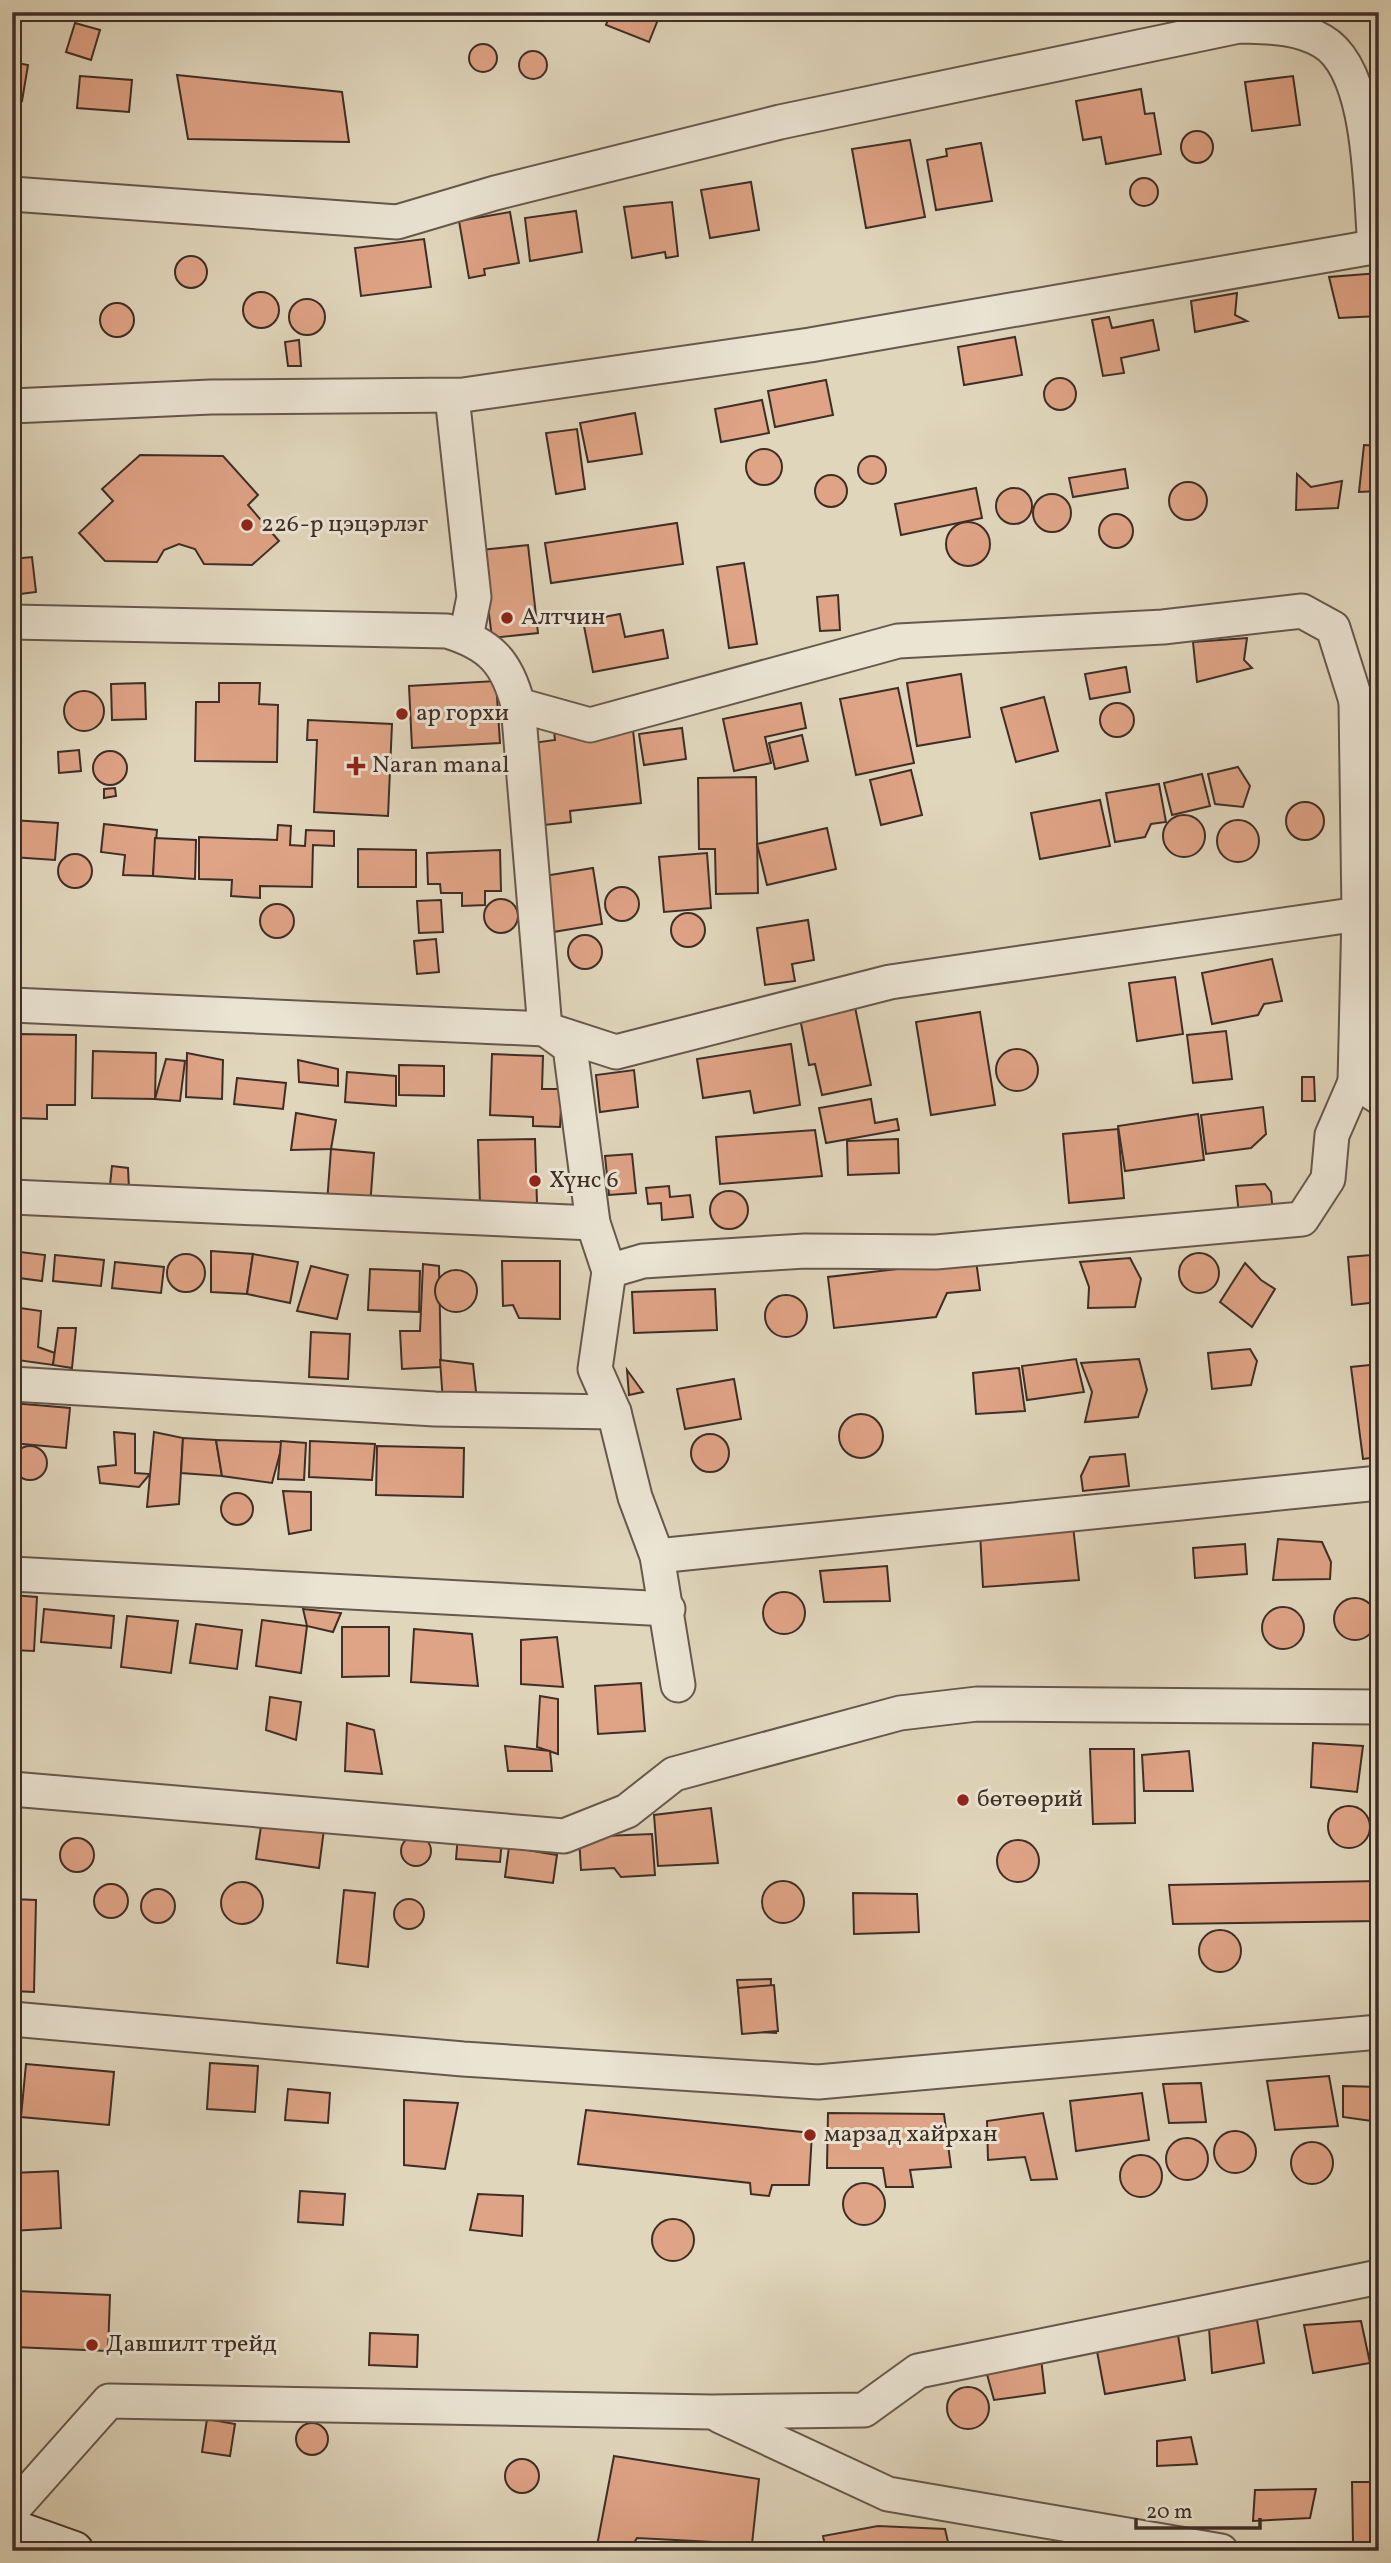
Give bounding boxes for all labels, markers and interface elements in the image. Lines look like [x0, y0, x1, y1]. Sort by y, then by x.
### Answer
place label: 226-р цэцэрлэг [261, 508, 429, 542]
marker: 226-р цэцэрлэг [239, 517, 255, 533]
place label: Алтчин [521, 601, 605, 635]
marker: Алтчин [499, 610, 515, 626]
place label: ар горхи [416, 697, 509, 731]
marker: ар горхи [394, 706, 410, 722]
place label: Naran manal [372, 749, 510, 783]
marker: Naran manal [346, 756, 366, 776]
place label: Хүнс 6 [549, 1164, 619, 1198]
marker: Хүнс 6 [527, 1173, 543, 1189]
place label: бөтөөрий [977, 1783, 1083, 1817]
marker: бөтөөрий [955, 1792, 971, 1808]
place label: марзад хайрхан [824, 2118, 998, 2152]
marker: марзад хайрхан [802, 2127, 818, 2143]
place label: Давшилт трейд [106, 2328, 277, 2362]
marker: Давшилт трейд [84, 2337, 100, 2353]
scale bar [1136, 2486, 1260, 2530]
text: 20 m [1146, 2498, 1192, 2527]

